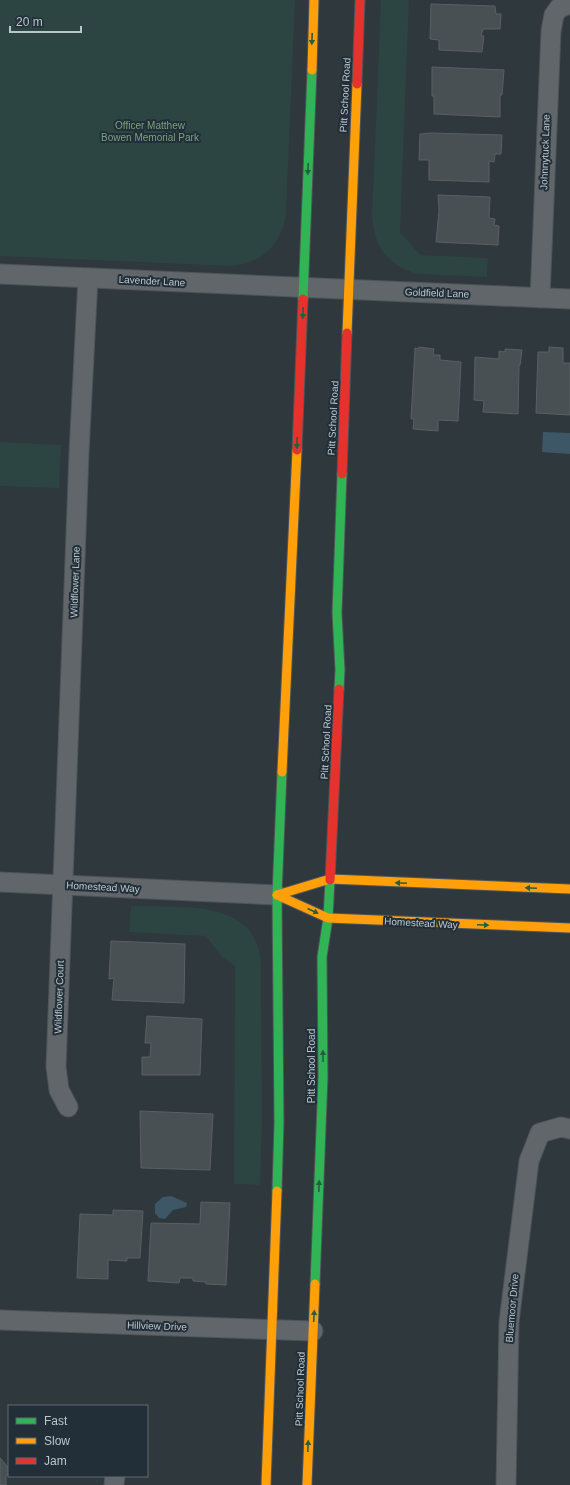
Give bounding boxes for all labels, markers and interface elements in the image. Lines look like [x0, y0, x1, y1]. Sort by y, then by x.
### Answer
scale bar [10, 8, 81, 34]
text: 20 m [16, 15, 43, 29]
one-way arrow [309, 33, 315, 46]
street label: Pitt School Road [338, 58, 352, 132]
street label: Johnnytuck Lane [538, 114, 552, 190]
park label: Officer Matthew Bowen Memorial Park [101, 120, 200, 143]
one-way arrow [304, 163, 311, 175]
street label: Lavender Lane [118, 274, 186, 288]
street label: Goldfield Lane [405, 286, 470, 300]
one-way arrow [299, 307, 306, 319]
street label: Pitt School Road [326, 381, 340, 455]
one-way arrow [294, 437, 301, 449]
street label: Wildflower Lane [68, 546, 82, 618]
street label: Pitt School Road [319, 705, 333, 779]
street label: Homestead Way [66, 880, 140, 894]
one-way arrow [394, 880, 407, 886]
one-way arrow [525, 884, 537, 891]
one-way arrow [307, 908, 319, 914]
street label: Homestead Way [384, 916, 458, 930]
one-way arrow [477, 922, 490, 928]
street label: Wildflower Court [52, 960, 66, 1034]
street label: Pitt School Road [306, 1029, 317, 1103]
one-way arrow [320, 1049, 326, 1062]
one-way arrow [316, 1180, 323, 1192]
street label: Bluemoor Drive [504, 1273, 521, 1343]
one-way arrow [311, 1310, 318, 1322]
street label: Hillview Drive [127, 1319, 188, 1333]
street label: Pitt School Road [293, 1352, 307, 1426]
legend [8, 1405, 148, 1477]
text: Fast [44, 1414, 68, 1428]
text: Slow [44, 1434, 70, 1448]
one-way arrow [305, 1440, 312, 1452]
text: Jam [44, 1454, 67, 1468]

